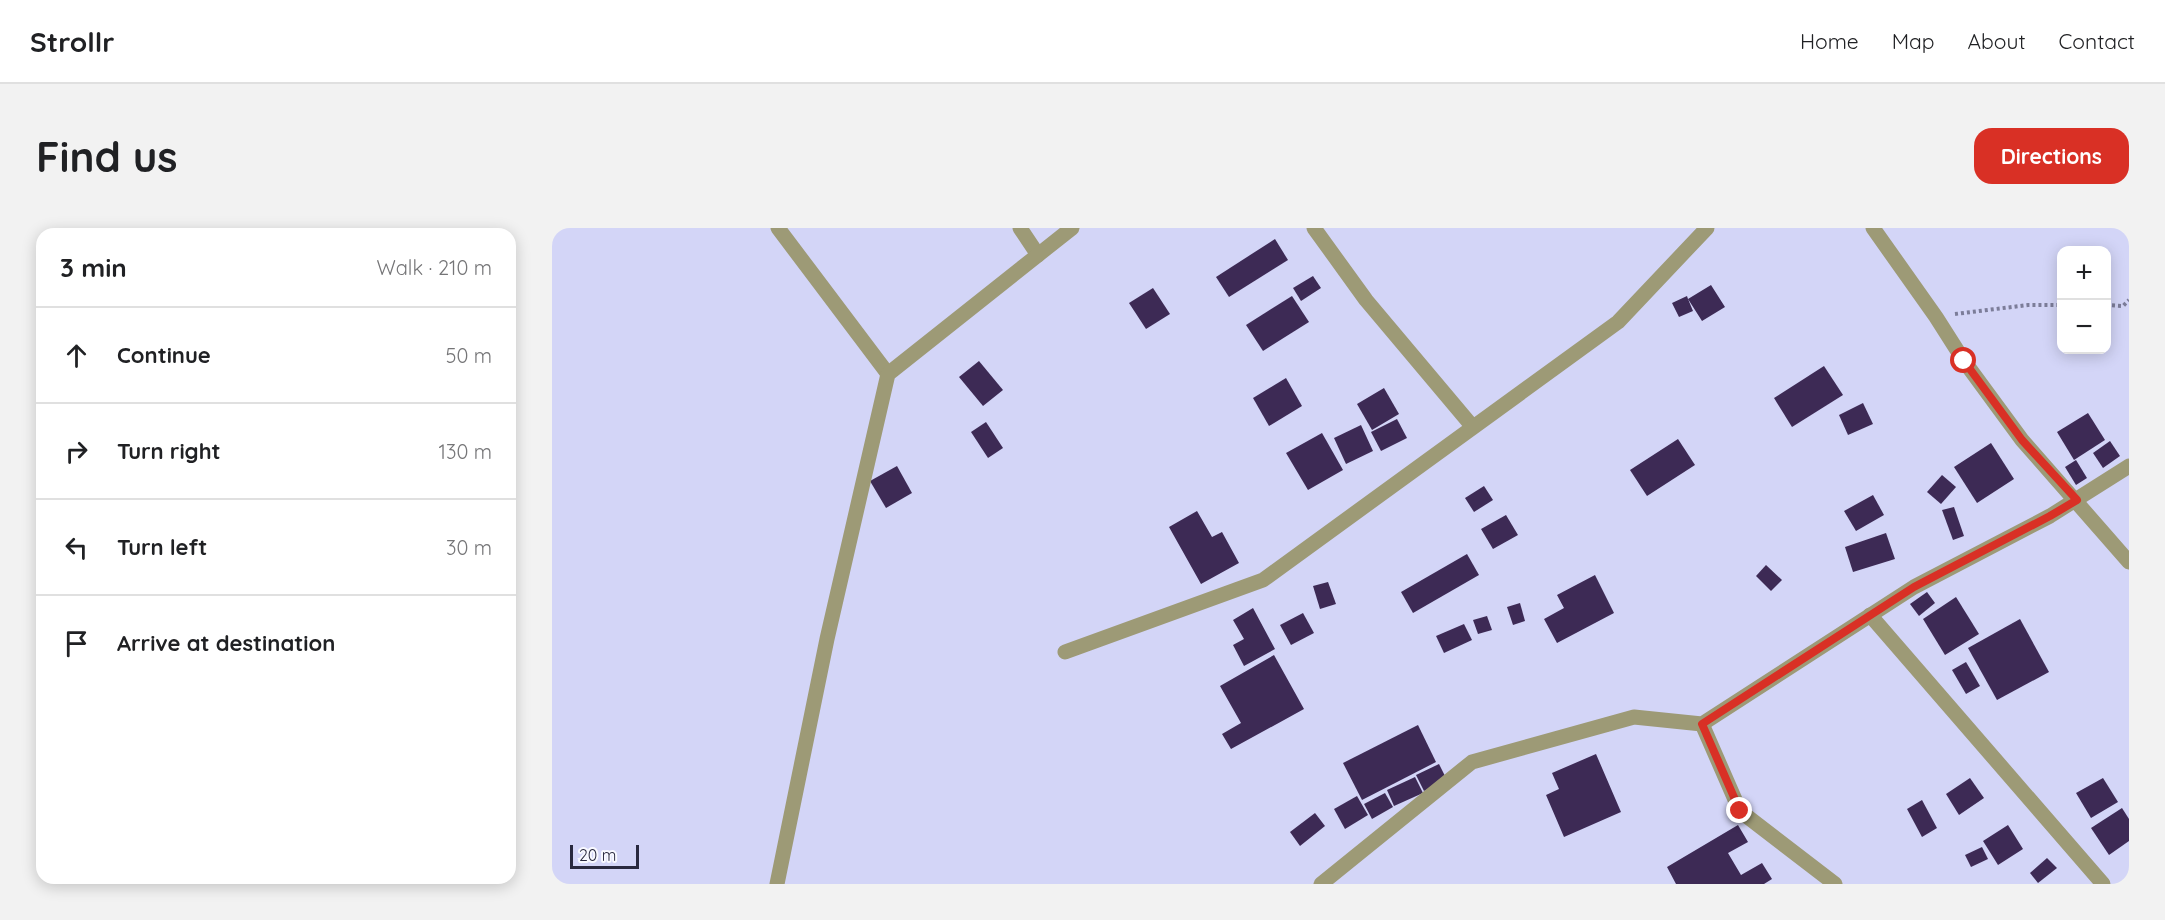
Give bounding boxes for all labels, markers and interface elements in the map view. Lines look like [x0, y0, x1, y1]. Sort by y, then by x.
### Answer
text: Strollr [30, 24, 114, 59]
text: Home [1800, 28, 1859, 54]
text: Map [1892, 28, 1935, 54]
text: About [1968, 28, 2026, 54]
text: Contact [2059, 28, 2135, 54]
button: Directions [1974, 128, 2129, 184]
text: Find us [36, 130, 178, 183]
map controls [2057, 246, 2111, 354]
button: + [2057, 246, 2111, 300]
text: 3 min [60, 251, 127, 284]
text: Walk · 210 m [377, 255, 492, 280]
button: − [2057, 300, 2111, 354]
icon: ahead [60, 339, 93, 372]
text: Continue [117, 341, 211, 369]
text: 50 m [446, 343, 492, 368]
route start [1950, 347, 1976, 373]
icon: right [60, 435, 93, 468]
text: Turn right [117, 437, 221, 465]
text: 130 m [439, 439, 492, 464]
icon: left [60, 531, 93, 564]
text: Turn left [117, 533, 207, 561]
text: 30 m [446, 535, 492, 560]
icon: arrive [60, 627, 93, 660]
text: Arrive at destination [117, 629, 335, 657]
route end [1726, 797, 1752, 823]
scale bar [570, 842, 639, 870]
text: 20 m [579, 845, 616, 865]

